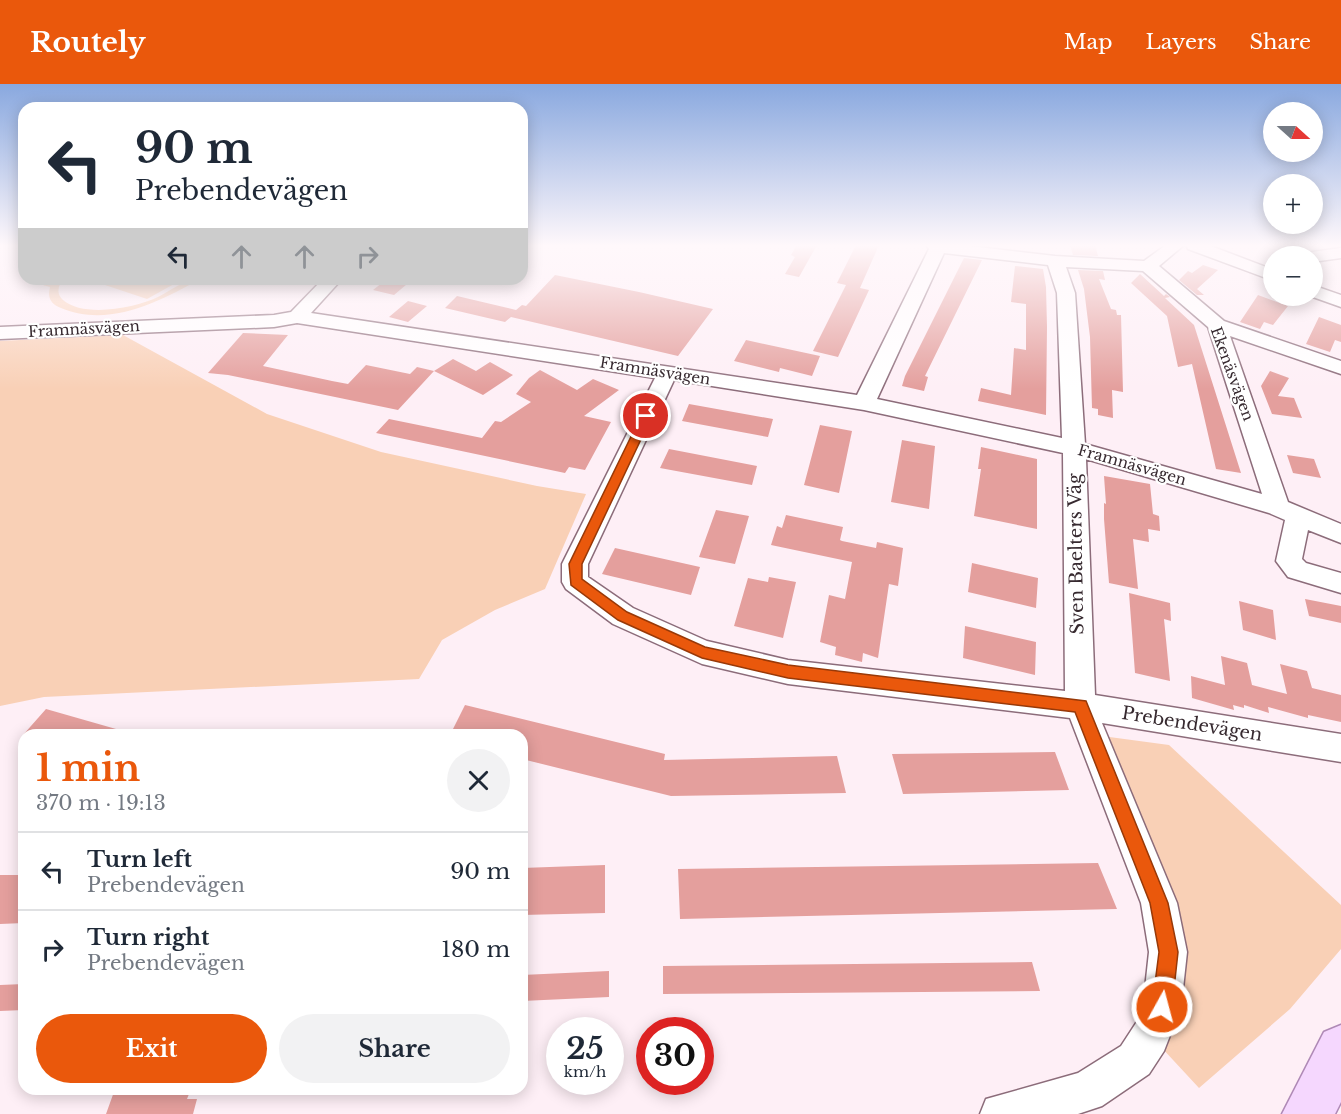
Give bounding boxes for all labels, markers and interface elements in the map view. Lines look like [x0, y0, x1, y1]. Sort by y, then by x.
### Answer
text: Routely [30, 25, 146, 60]
text: Map [1064, 29, 1113, 55]
text: Layers [1146, 29, 1217, 55]
text: Share [1250, 29, 1311, 55]
north arrow [1263, 102, 1323, 162]
map controls [1263, 102, 1323, 306]
text: 90 m [135, 122, 253, 174]
icon: left [36, 126, 114, 204]
text: Prebendevägen [135, 174, 348, 207]
button: + [1263, 174, 1323, 234]
icon: left [162, 240, 195, 273]
icon: ahead [225, 240, 258, 273]
icon: ahead [288, 240, 321, 273]
icon: right [351, 240, 384, 273]
button: − [1263, 246, 1323, 306]
street label: Framnäsvägen [28, 316, 140, 341]
street label: Ekenäsvägen [1207, 324, 1258, 423]
street label: Framnäsvägen [598, 352, 712, 389]
pin [620, 390, 671, 441]
icon: arrive [629, 399, 662, 432]
street label: Framnäsvägen [1076, 440, 1189, 489]
street label: Sven Baelters Väg [1064, 473, 1088, 635]
street label: Prebendevägen [1120, 702, 1264, 746]
text: 1 min [36, 746, 140, 791]
button: close [447, 749, 510, 812]
text: 370 m · 19:13 [36, 791, 166, 815]
text: Turn left [87, 846, 192, 873]
icon: left [36, 855, 69, 888]
text: 90 m [450, 858, 510, 885]
text: Prebendevägen [87, 873, 245, 897]
text: Turn right [87, 924, 209, 951]
icon: right [36, 933, 69, 966]
text: 180 m [441, 936, 510, 963]
text: Prebendevägen [87, 951, 245, 975]
position arrow [1130, 975, 1194, 1039]
button: Exit [36, 1014, 267, 1083]
button: Share [279, 1014, 510, 1083]
speed limit sign: 30 [636, 1017, 714, 1095]
text: 25 [566, 1030, 604, 1067]
text: km/h [564, 1062, 606, 1081]

